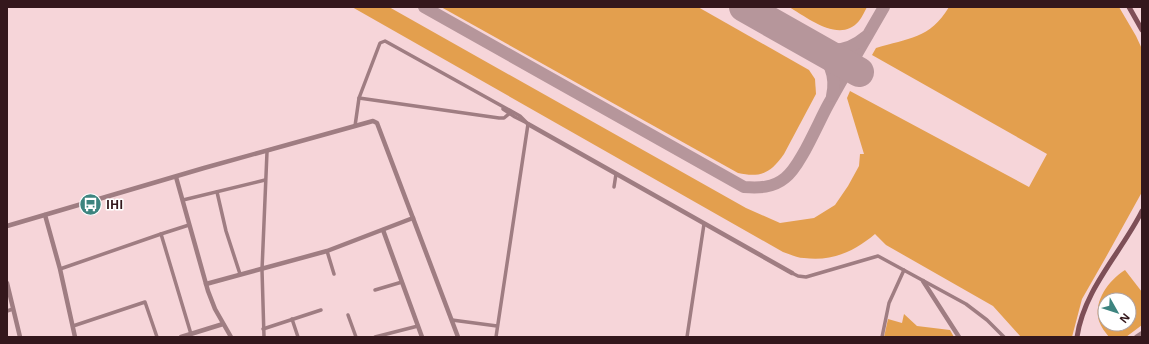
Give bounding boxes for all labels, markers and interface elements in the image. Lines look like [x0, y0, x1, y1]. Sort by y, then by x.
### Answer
bus stop icon: IHI [78, 191, 104, 217]
place label: IHI [106, 196, 123, 213]
north arrow [1097, 292, 1137, 332]
text: N [1117, 310, 1134, 327]

